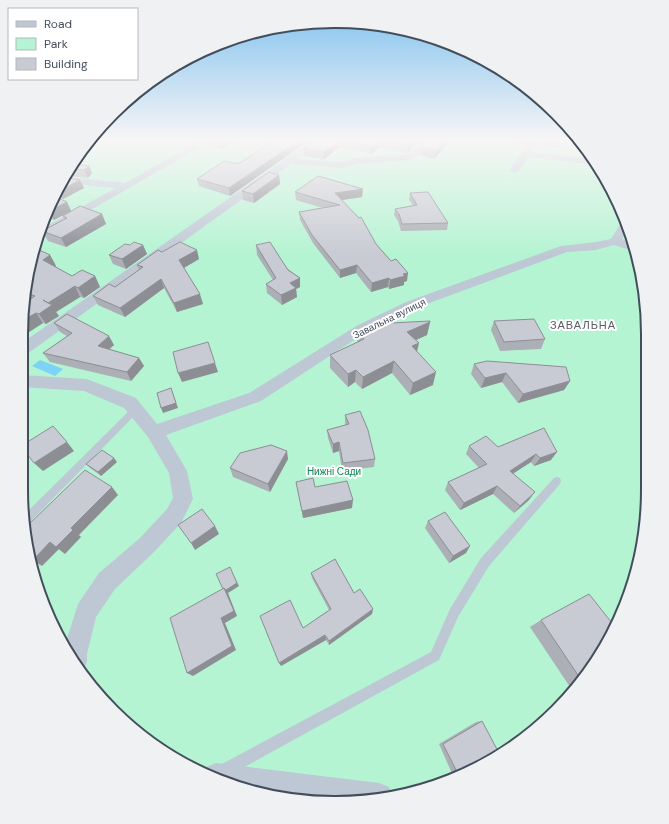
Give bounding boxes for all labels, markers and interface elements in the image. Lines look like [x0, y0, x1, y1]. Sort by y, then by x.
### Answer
legend [8, 8, 138, 80]
text: Road [44, 16, 72, 32]
text: Park [44, 36, 68, 52]
text: Building [44, 56, 88, 72]
street label: Завальна вулиця [351, 295, 428, 342]
district label: ЗАВАЛЬНА [550, 318, 616, 332]
park label: Нижні Сади [307, 465, 361, 478]

